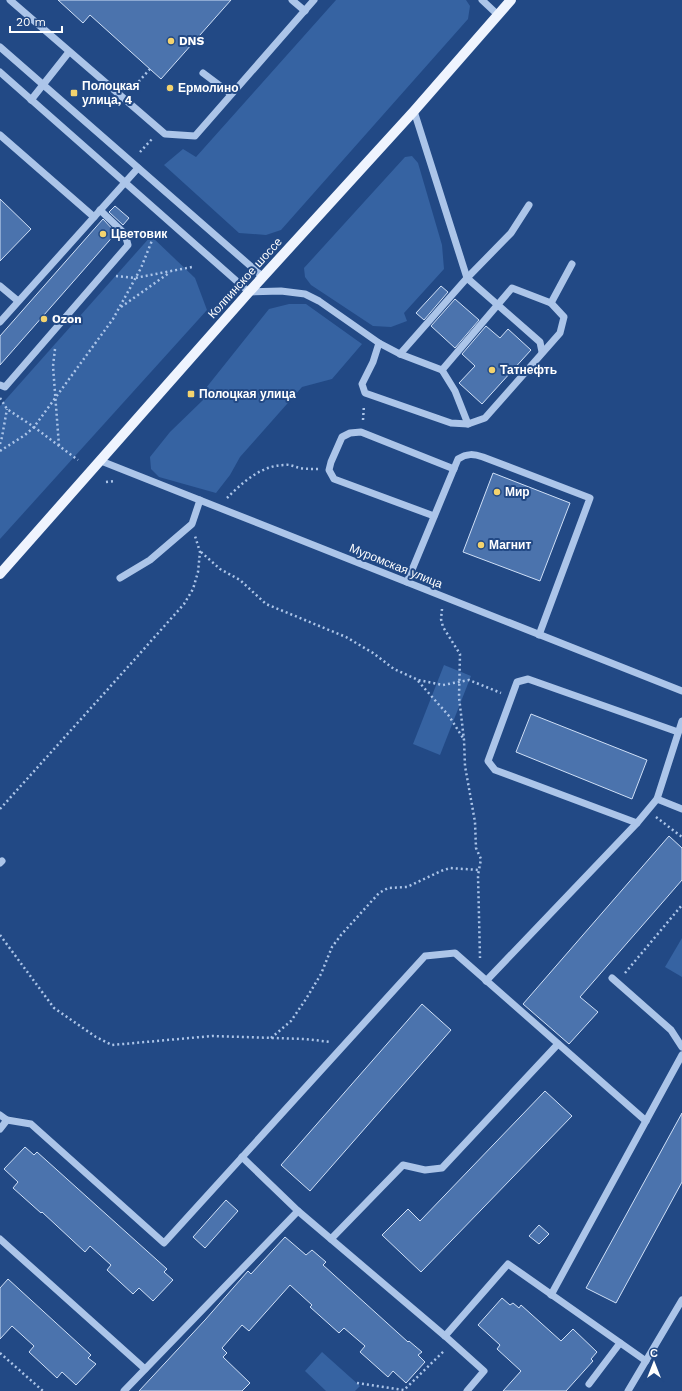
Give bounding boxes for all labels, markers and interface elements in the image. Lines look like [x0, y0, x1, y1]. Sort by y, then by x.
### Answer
scale bar [10, 8, 62, 34]
text: 20 m [16, 15, 46, 29]
place label: DNS [179, 34, 205, 48]
marker: DNS [166, 36, 176, 46]
place label: Полоцкая улица, 4 [82, 79, 140, 107]
place label: Ермолино [178, 81, 239, 95]
marker: Ермолино [165, 83, 175, 93]
marker: Полоцкая улица, 4 [69, 88, 79, 98]
place label: Цветовик [111, 227, 168, 241]
marker: Цветовик [98, 229, 108, 239]
street label: Колпинское шоссе [205, 234, 285, 321]
place label: Ozon [52, 312, 82, 326]
marker: Ozon [39, 314, 49, 324]
place label: Татнефть [500, 363, 557, 377]
marker: Татнефть [487, 365, 497, 375]
place label: Полоцкая улица [199, 387, 296, 401]
marker: Полоцкая улица [186, 389, 196, 399]
place label: Мир [505, 485, 530, 499]
marker: Мир [492, 487, 502, 497]
place label: Магнит [489, 538, 531, 552]
marker: Магнит [476, 540, 486, 550]
street label: Муромская улица [347, 541, 445, 591]
north arrow [634, 1343, 674, 1383]
text: С [650, 1347, 658, 1360]

